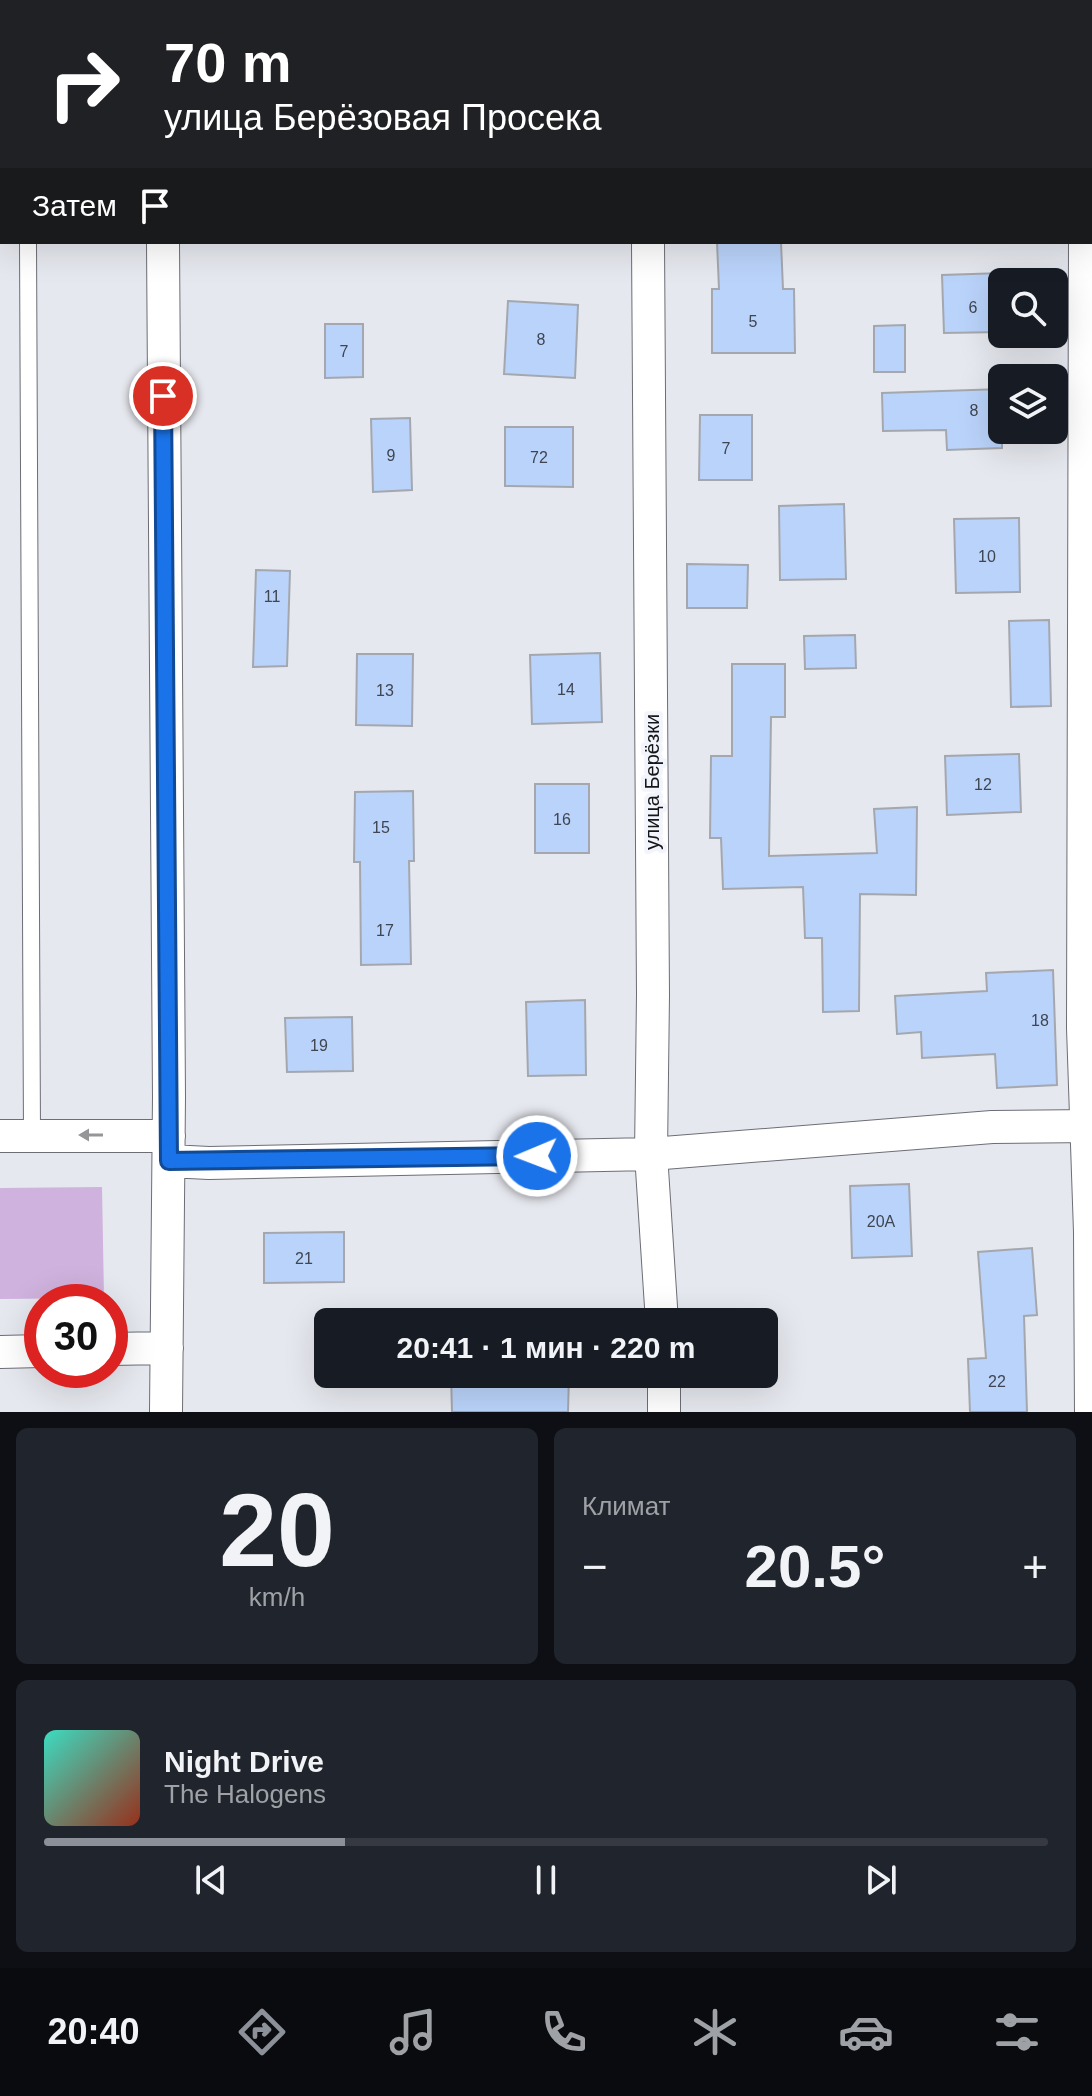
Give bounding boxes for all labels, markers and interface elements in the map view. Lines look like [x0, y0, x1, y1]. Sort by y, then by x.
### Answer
text: 70 m [164, 31, 292, 94]
icon: right [32, 32, 136, 136]
text: улица Берёзовая Просека [164, 97, 602, 138]
icon: arrive [133, 184, 177, 228]
text: Затем [32, 189, 117, 222]
map controls [988, 268, 1068, 444]
button: search [988, 268, 1068, 348]
house number: 6 [969, 299, 978, 316]
house number: 5 [749, 313, 758, 330]
house number: 8 [537, 331, 546, 348]
house number: 7 [340, 343, 349, 360]
pin [129, 362, 197, 430]
button: layers [988, 364, 1068, 444]
icon: arrive [141, 374, 185, 418]
house number: 8 [970, 402, 979, 419]
house number: 7 [722, 440, 731, 457]
house number: 9 [387, 447, 396, 464]
house number: 72 [530, 449, 548, 466]
house number: 10 [978, 548, 996, 565]
house number: 11 [264, 588, 280, 605]
house number: 14 [557, 681, 575, 698]
house number: 13 [376, 682, 394, 699]
street label: улица Берёзки [641, 714, 663, 850]
house number: 12 [974, 776, 992, 793]
house number: 16 [553, 811, 571, 828]
house number: 15 [372, 819, 390, 836]
house number: 17 [376, 922, 394, 939]
house number: 18 [1031, 1012, 1049, 1029]
house number: 19 [310, 1037, 328, 1054]
position arrow [495, 1114, 579, 1198]
one-way arrow [78, 1129, 103, 1141]
house number: 20А [867, 1213, 896, 1230]
house number: 21 [295, 1250, 313, 1267]
speed limit sign: 30 [24, 1284, 128, 1388]
text: 20:41 · 1 мин · 220 m [397, 1331, 695, 1364]
house number: 22 [988, 1373, 1006, 1390]
text: 20 [219, 1472, 335, 1588]
text: Климат [582, 1491, 671, 1521]
text: 20.5° [745, 1533, 885, 1600]
text: − [582, 1542, 608, 1591]
text: + [1022, 1542, 1048, 1591]
text: km/h [249, 1582, 305, 1612]
text: Night Drive [164, 1745, 324, 1778]
text: The Halogens [164, 1779, 326, 1809]
icon: previous [189, 1858, 233, 1902]
icon: pause [524, 1858, 568, 1902]
icon: next [859, 1858, 903, 1902]
icon: directions [234, 2004, 290, 2060]
icon: music [385, 2004, 441, 2060]
icon: phone [536, 2004, 592, 2060]
icon: climate [687, 2004, 743, 2060]
icon: car [838, 2004, 894, 2060]
icon: filters [989, 2004, 1045, 2060]
text: 20:40 [47, 2011, 140, 2052]

